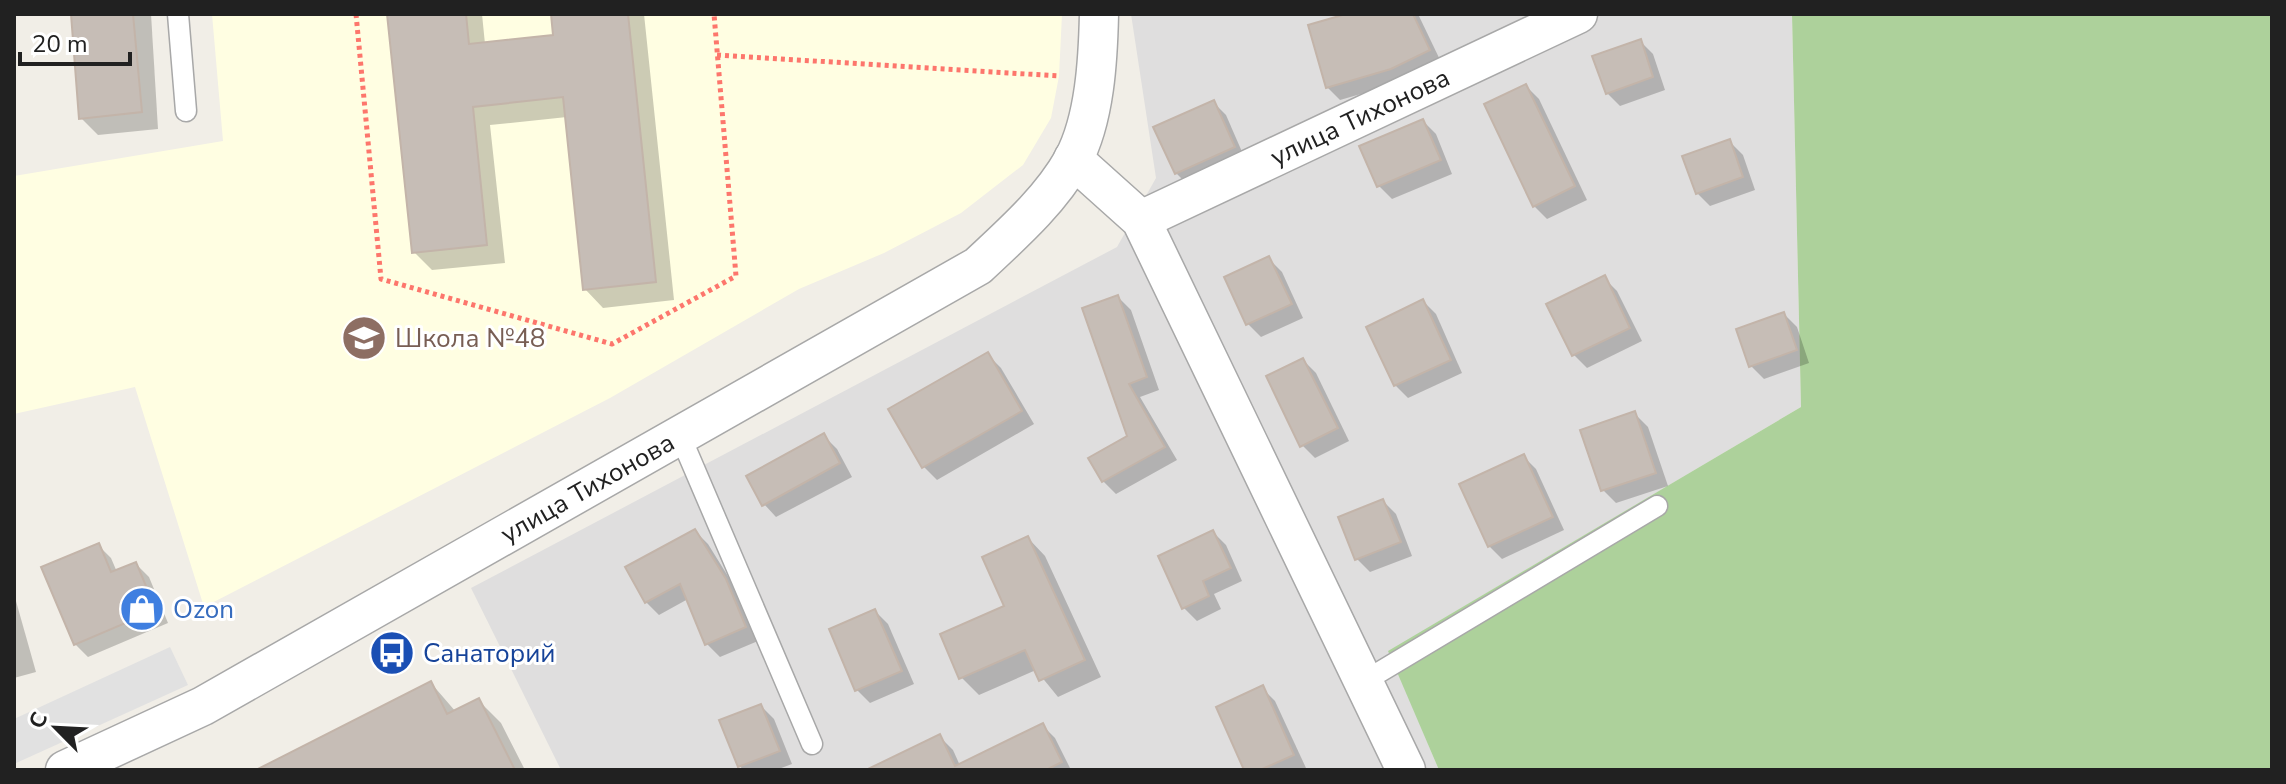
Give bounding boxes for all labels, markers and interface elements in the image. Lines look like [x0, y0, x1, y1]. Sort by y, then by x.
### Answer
scale bar [20, 16, 130, 66]
text: 20 m [32, 28, 88, 60]
street label: улица Тихонова [1265, 60, 1456, 175]
school or university icon: Школа №48 [340, 314, 388, 362]
place label: Школа №48 [395, 321, 545, 356]
street label: улица Тихонова [494, 425, 681, 552]
shop icon: Ozon [118, 585, 166, 633]
place label: Ozon [173, 592, 234, 627]
bus stop icon: Санаторий [368, 629, 416, 677]
place label: Санаторий [423, 636, 556, 671]
north arrow [16, 688, 96, 768]
text: С [22, 707, 55, 733]

